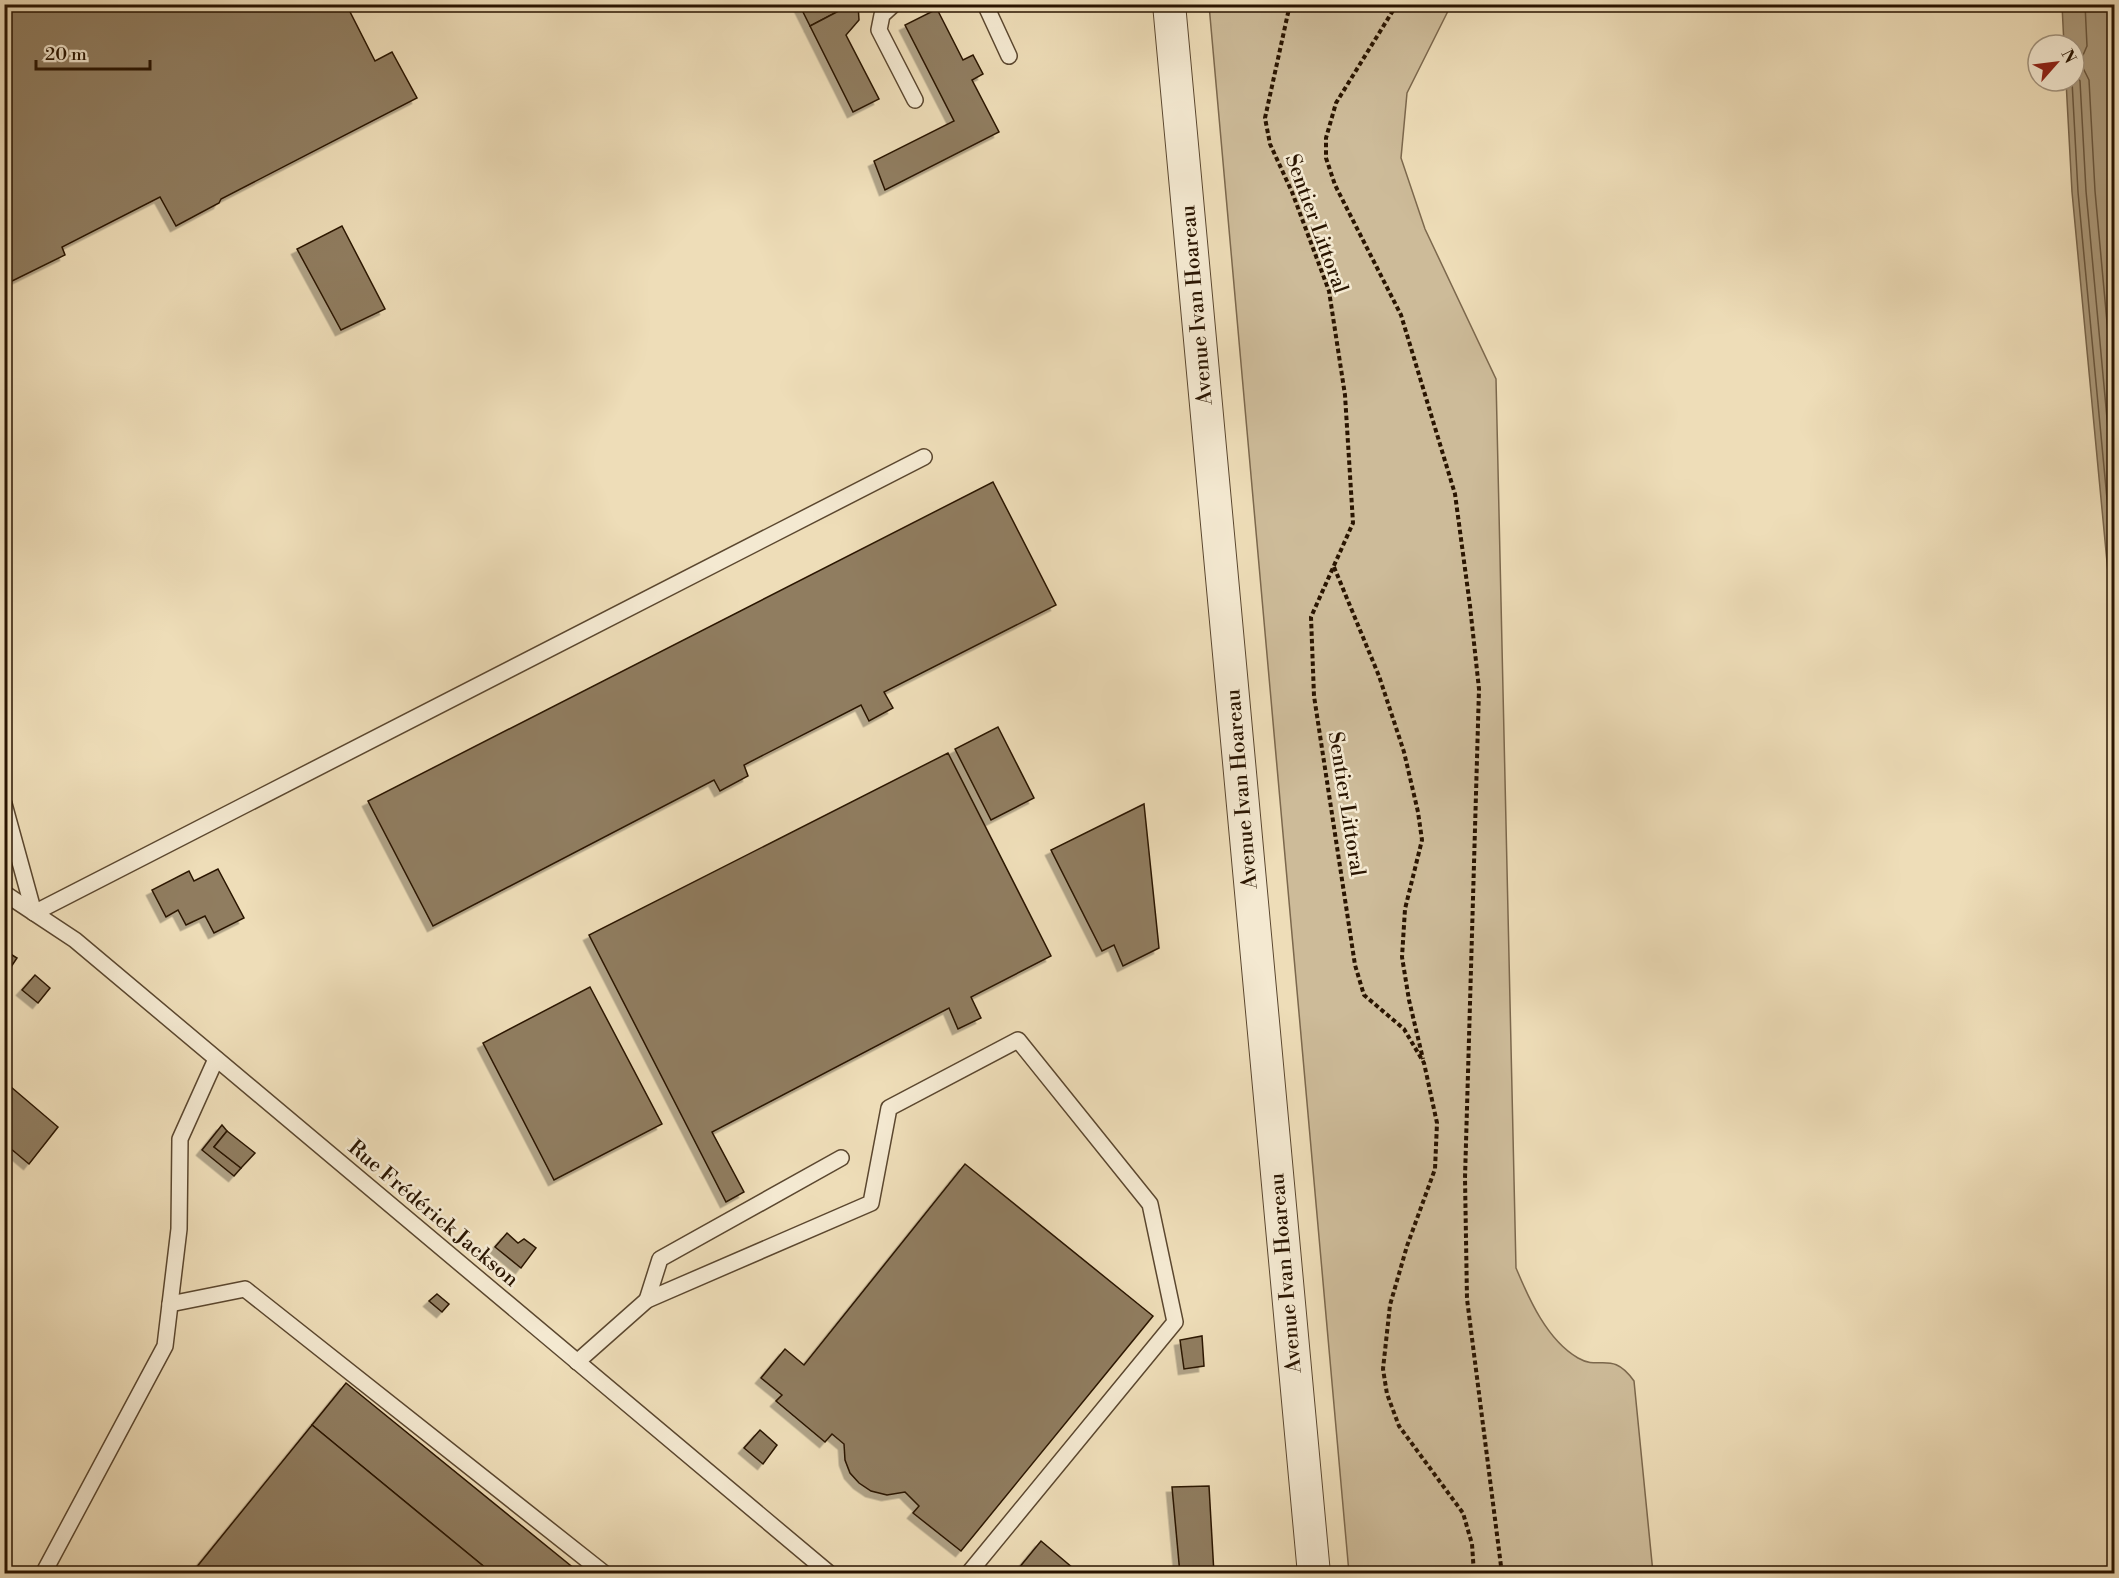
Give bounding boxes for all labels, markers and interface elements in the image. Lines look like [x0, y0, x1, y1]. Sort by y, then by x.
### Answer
scale bar [36, 33, 150, 71]
north arrow [2026, 33, 2086, 93]
text: 20 m [45, 43, 87, 66]
text: N [2057, 46, 2080, 67]
street label: Sentier Littoral [1279, 151, 1353, 297]
street label: Avenue Ivan Hoareau [1175, 204, 1219, 407]
street label: Avenue Ivan Hoareau [1220, 688, 1264, 891]
street label: Sentier Littoral [1322, 730, 1370, 878]
street label: Rue Frédérick Jackson [342, 1135, 524, 1293]
street label: Avenue Ivan Hoareau [1264, 1172, 1308, 1375]

